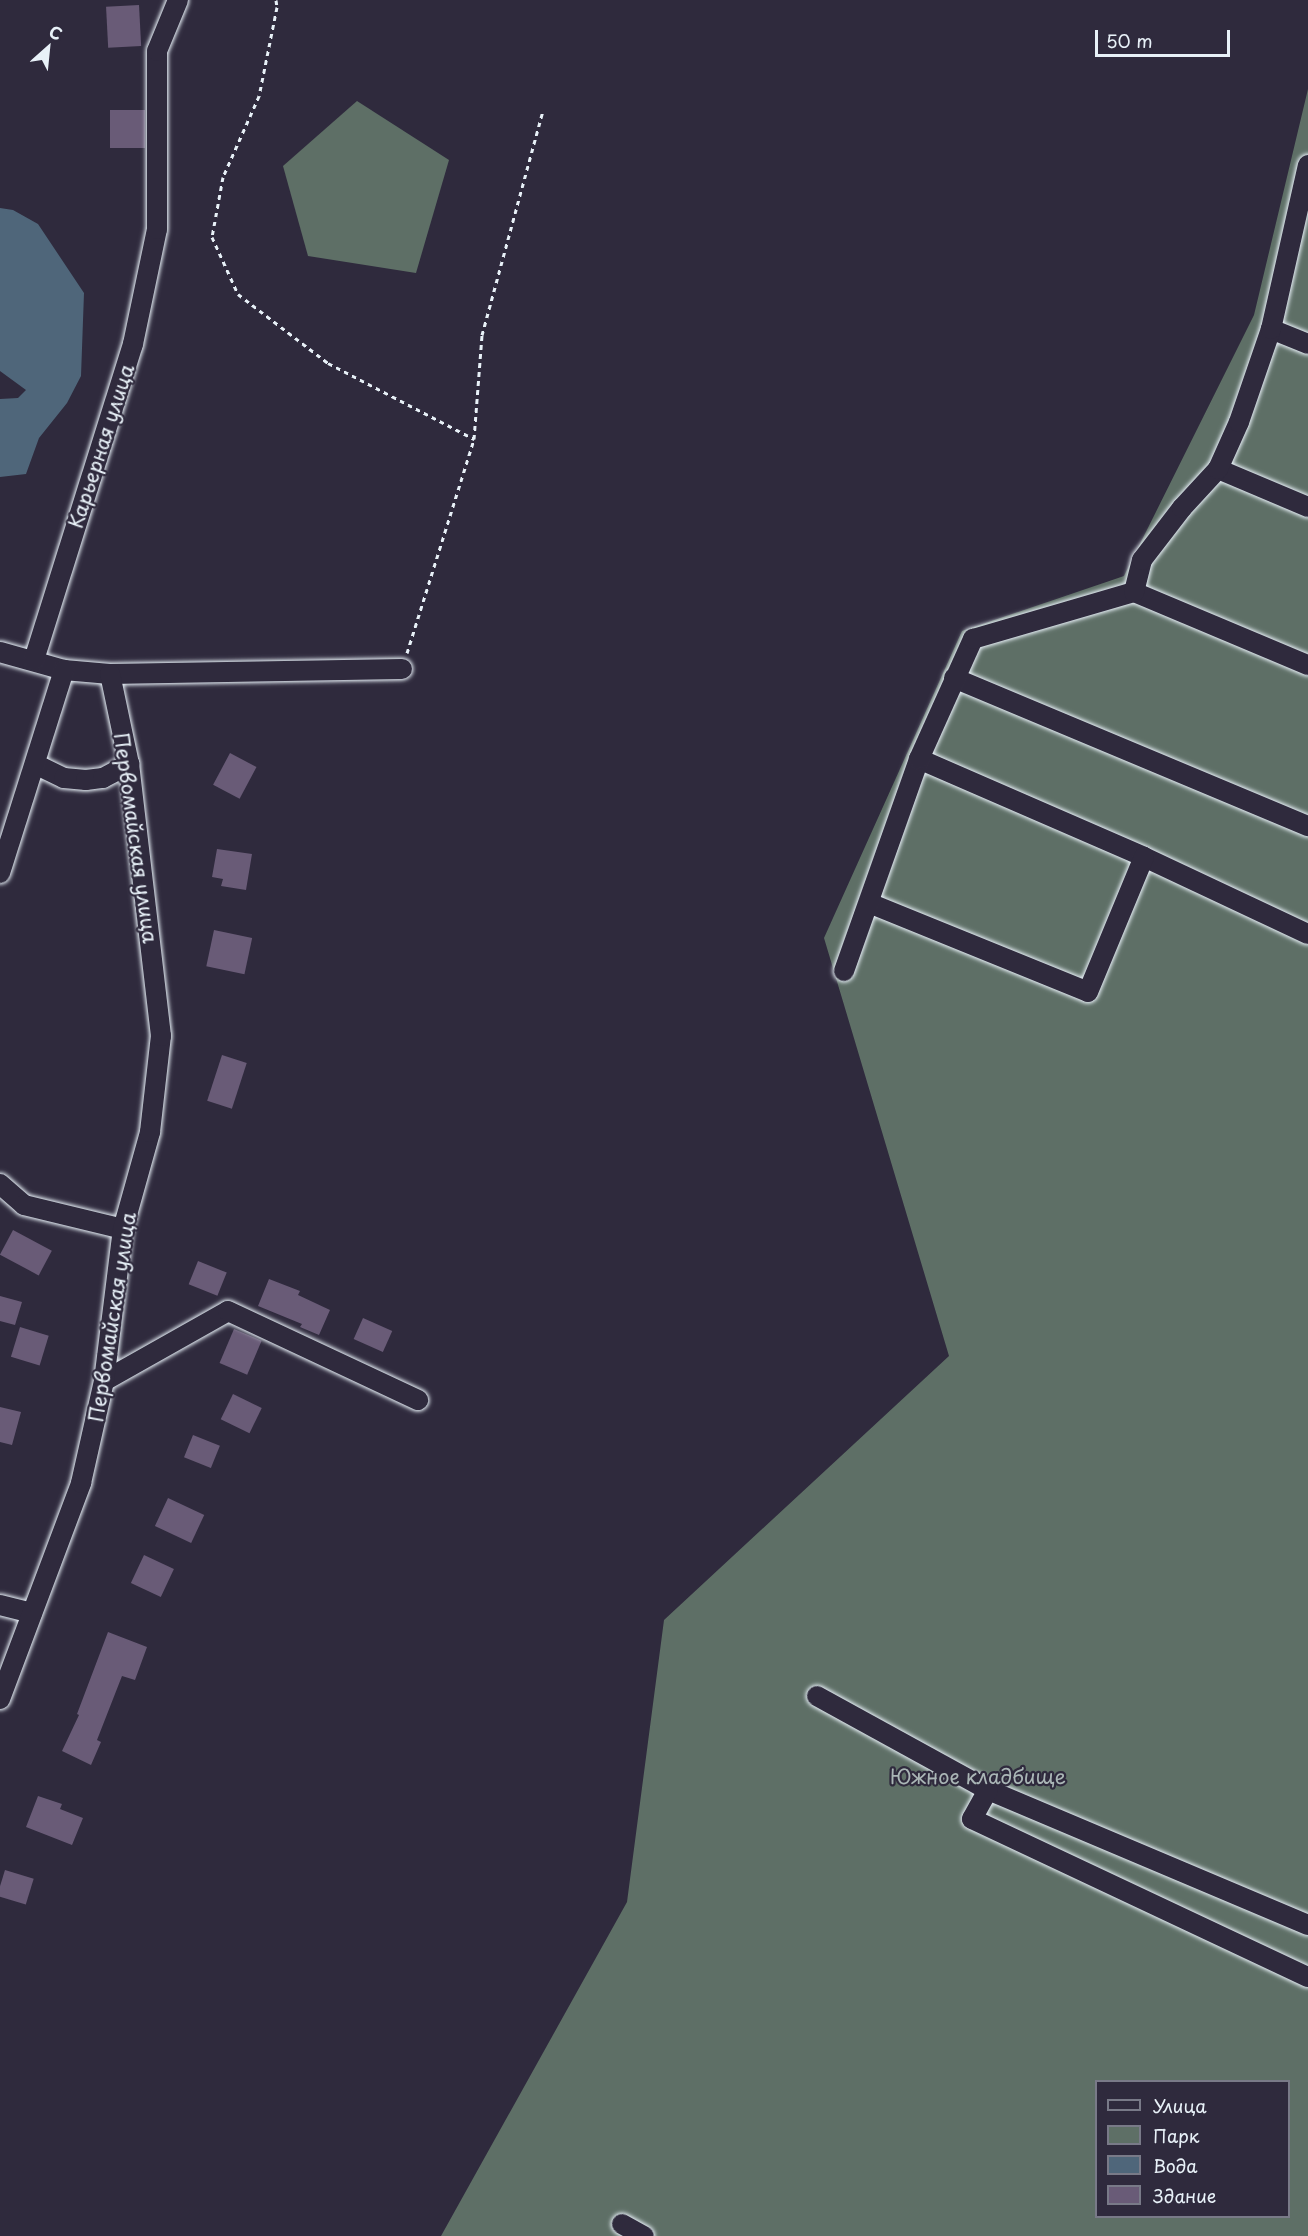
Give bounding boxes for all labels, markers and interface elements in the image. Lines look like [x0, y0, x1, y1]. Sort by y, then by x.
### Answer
north arrow [18, 18, 78, 78]
scale bar [1098, 18, 1233, 56]
text: С [45, 19, 67, 45]
text: 50 m [1106, 27, 1153, 54]
street label: Карьерная улица [63, 360, 139, 532]
street label: Первомайская улица [109, 731, 163, 945]
street label: Первомайская улица [83, 1210, 141, 1424]
park label: Южное кладбище [889, 1764, 1067, 1788]
legend [1095, 2080, 1290, 2218]
text: Улица [1153, 2092, 1207, 2119]
text: Парк [1153, 2122, 1199, 2149]
text: Вода [1153, 2152, 1198, 2179]
text: Здание [1153, 2182, 1216, 2209]

